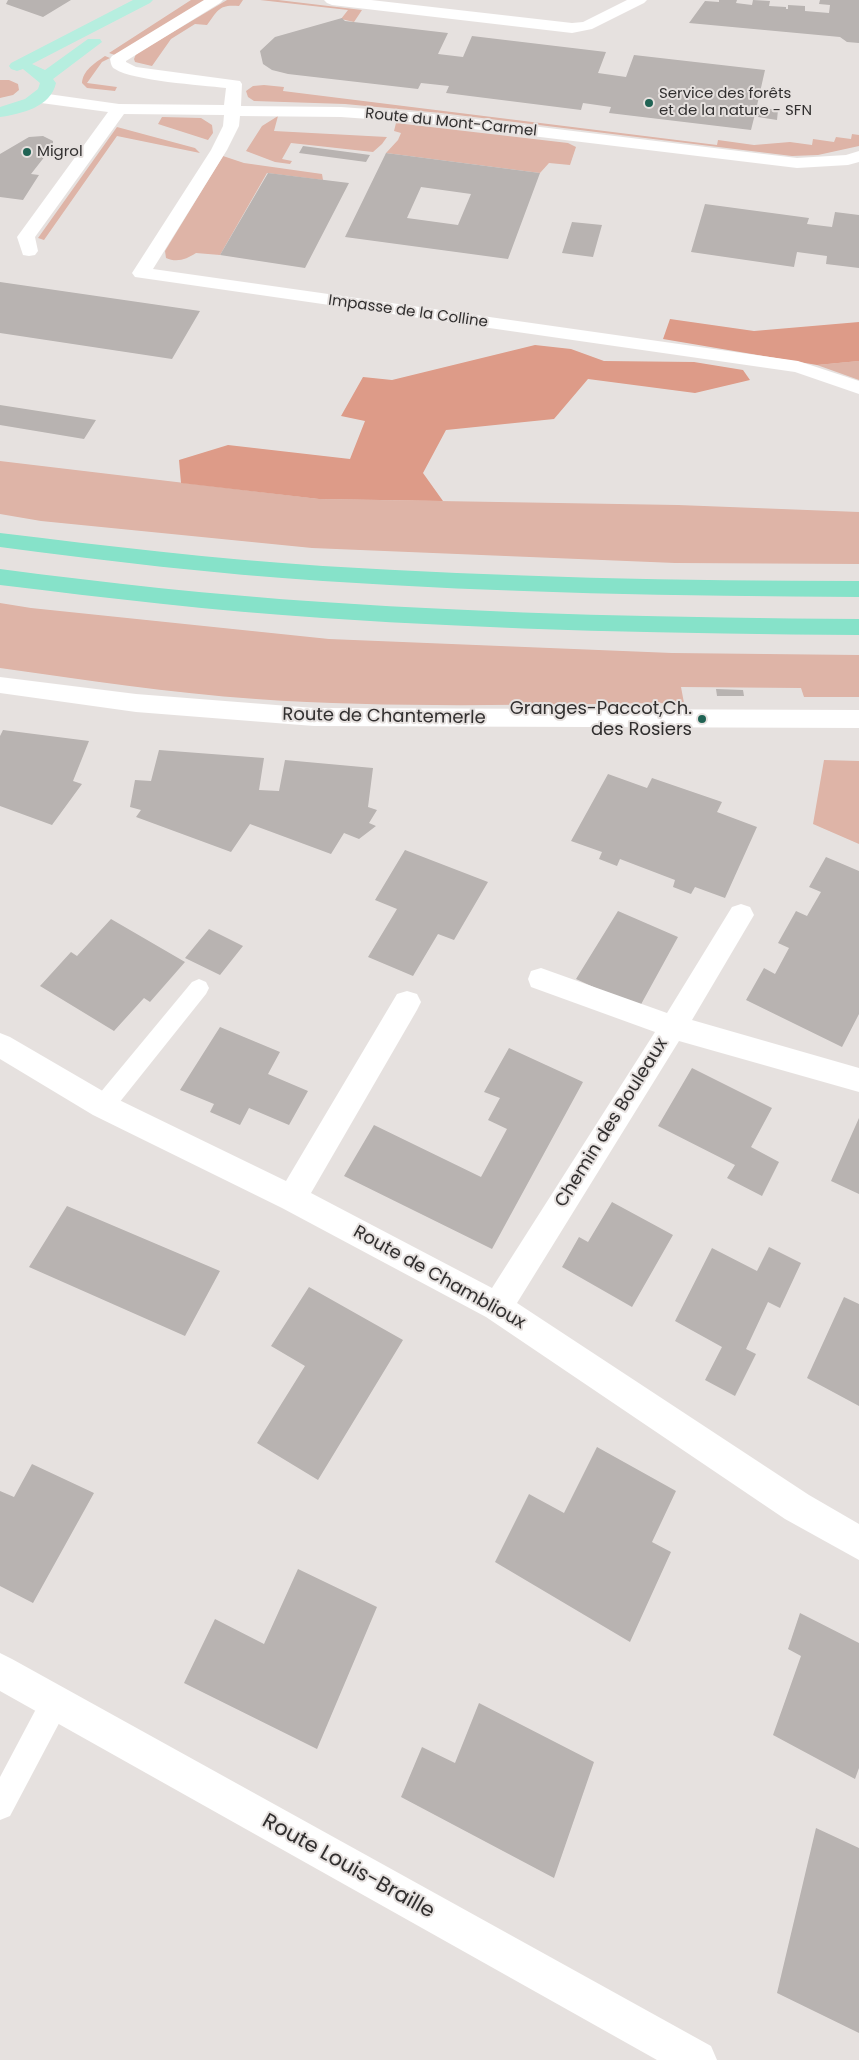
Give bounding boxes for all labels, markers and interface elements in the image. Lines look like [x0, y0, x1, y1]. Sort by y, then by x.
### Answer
place label: Service des forêts et de la nature - SFN [659, 85, 812, 120]
marker: Service des forêts et de la nature - SFN [643, 97, 655, 109]
street label: Route du Mont-Carmel [364, 105, 538, 141]
place label: Migrol [37, 143, 83, 161]
marker: Migrol [21, 146, 33, 158]
street label: Impasse de la Colline [327, 292, 489, 332]
place label: Granges-Paccot,Ch. des Rosiers [510, 698, 692, 741]
street label: Route de Chantemerle [282, 704, 486, 730]
marker: Granges-Paccot,Ch. des Rosiers [696, 713, 708, 725]
street label: Chemin des Bouleaux [551, 1034, 673, 1212]
street label: Route de Chamblioux [349, 1222, 529, 1334]
street label: Route Louis-Braille [257, 1809, 439, 1925]

